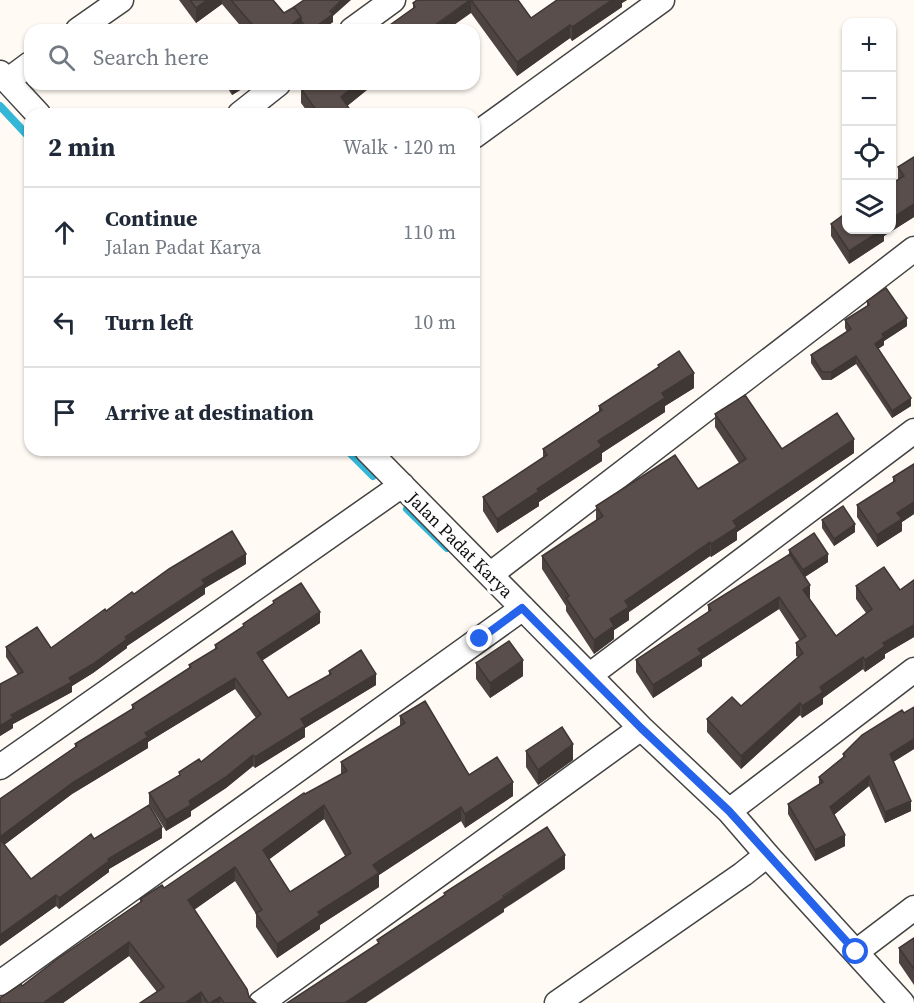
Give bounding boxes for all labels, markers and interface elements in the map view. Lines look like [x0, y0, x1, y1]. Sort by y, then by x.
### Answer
map controls [842, 18, 896, 234]
button: + [842, 18, 896, 72]
search box [24, 24, 480, 90]
icon: search [45, 41, 78, 74]
text: Search here [93, 42, 209, 72]
button: − [842, 72, 896, 126]
button: locate [842, 126, 896, 180]
text: 2 min [48, 129, 115, 165]
text: Walk · 120 m [343, 133, 456, 161]
button: layers [842, 180, 896, 234]
text: Continue [105, 203, 198, 233]
icon: ahead [48, 216, 81, 249]
text: 110 m [403, 218, 456, 246]
text: Jalan Padat Karya [105, 233, 261, 261]
icon: left [48, 306, 81, 339]
text: Turn left [105, 307, 193, 337]
text: 10 m [413, 308, 456, 336]
icon: arrive [48, 396, 81, 429]
text: Arrive at destination [105, 397, 314, 427]
street label: Jalan Padat Karya [401, 485, 519, 604]
route end [466, 625, 492, 651]
route start [842, 938, 868, 964]

